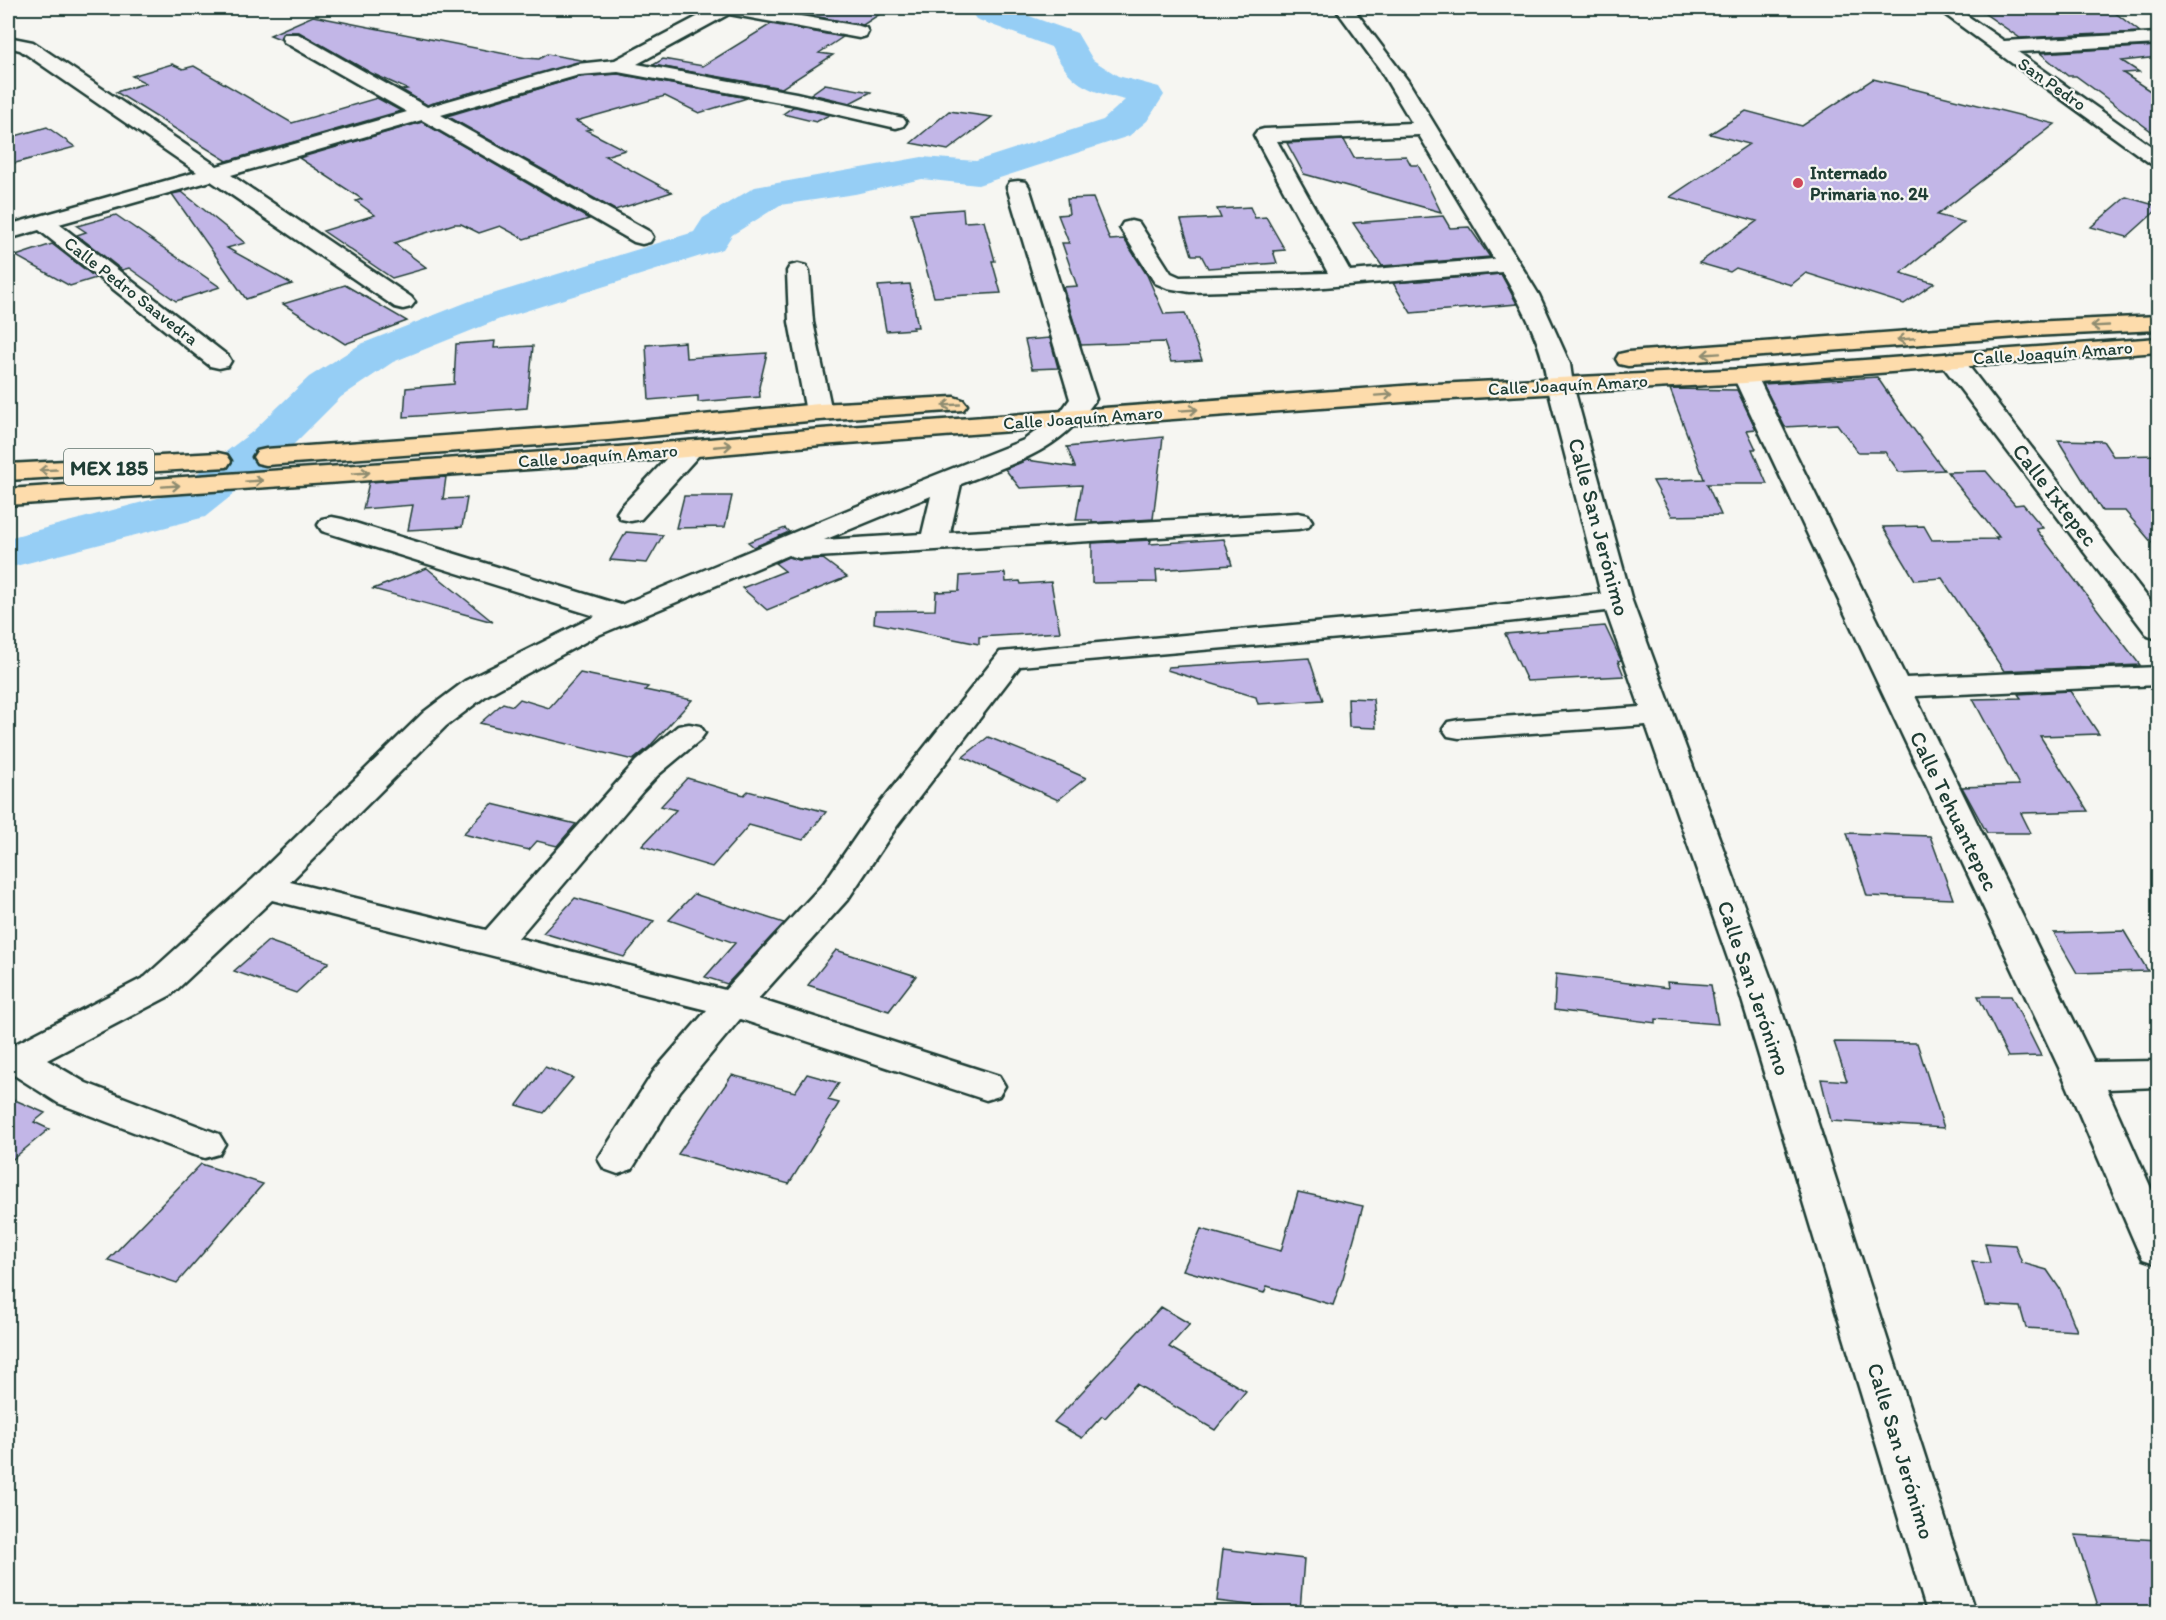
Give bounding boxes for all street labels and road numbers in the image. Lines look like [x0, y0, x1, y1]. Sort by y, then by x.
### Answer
street label: San Pedro [2014, 52, 2090, 116]
street label: Calle Pedro Saavedra [60, 232, 202, 350]
street label: Calle Joaquín Amaro [1972, 336, 2134, 370]
street label: Calle Joaquín Amaro [1487, 370, 1649, 400]
street label: Calle Joaquín Amaro [1002, 401, 1164, 435]
street label: Calle San Jerónimo [1562, 435, 1636, 619]
street label: Calle Ixtepec [2006, 438, 2104, 552]
street label: Calle Joaquín Amaro [517, 439, 679, 473]
road number: MEX 185 [64, 449, 154, 485]
street label: Calle Tehuantepec [1904, 727, 2004, 895]
street label: Calle San Jerónimo [1711, 897, 1797, 1079]
street label: Calle San Jerónimo [1861, 1360, 1941, 1542]

